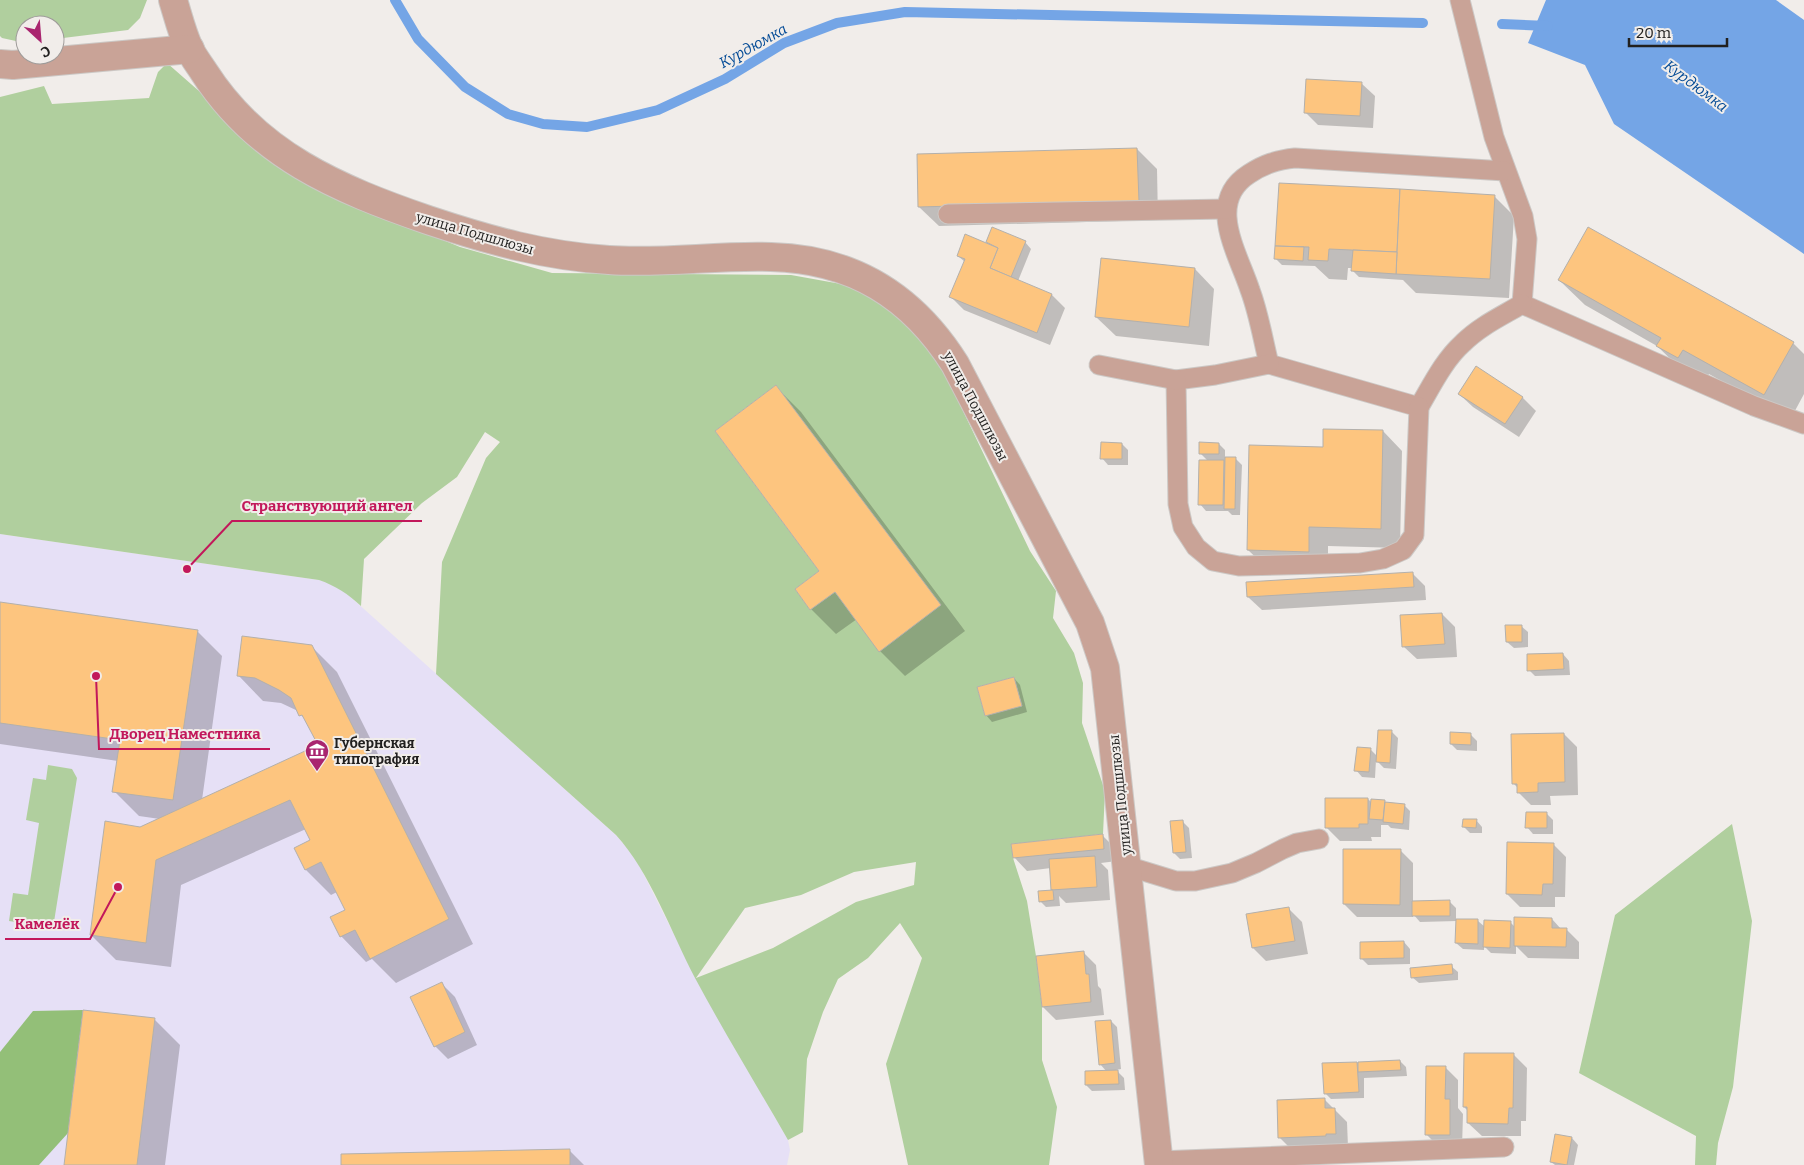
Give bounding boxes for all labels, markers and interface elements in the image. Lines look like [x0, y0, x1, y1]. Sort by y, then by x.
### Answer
north arrow [15, 15, 65, 65]
scale bar [1629, 15, 1726, 47]
water label: Курдюмка [716, 20, 790, 72]
text: 20 m [1636, 24, 1672, 42]
text: С [38, 42, 53, 61]
water label: Курдюмка [1661, 56, 1731, 116]
street label: улица Подшлюзы [413, 208, 535, 258]
street label: улица Подшлюзы [939, 348, 1012, 464]
callout: Странствующий ангел [232, 491, 422, 521]
text: Странствующий ангел [242, 497, 413, 515]
callout: Дворец Наместника [99, 719, 270, 749]
text: Дворец Наместника [109, 725, 261, 743]
street label: улица Подшлюзы [1106, 734, 1135, 857]
place label: Губернская типография [334, 735, 419, 768]
museum icon: Губернская типография [304, 738, 330, 772]
callout: Камелёк [5, 909, 90, 939]
text: Камелёк [15, 915, 80, 933]

